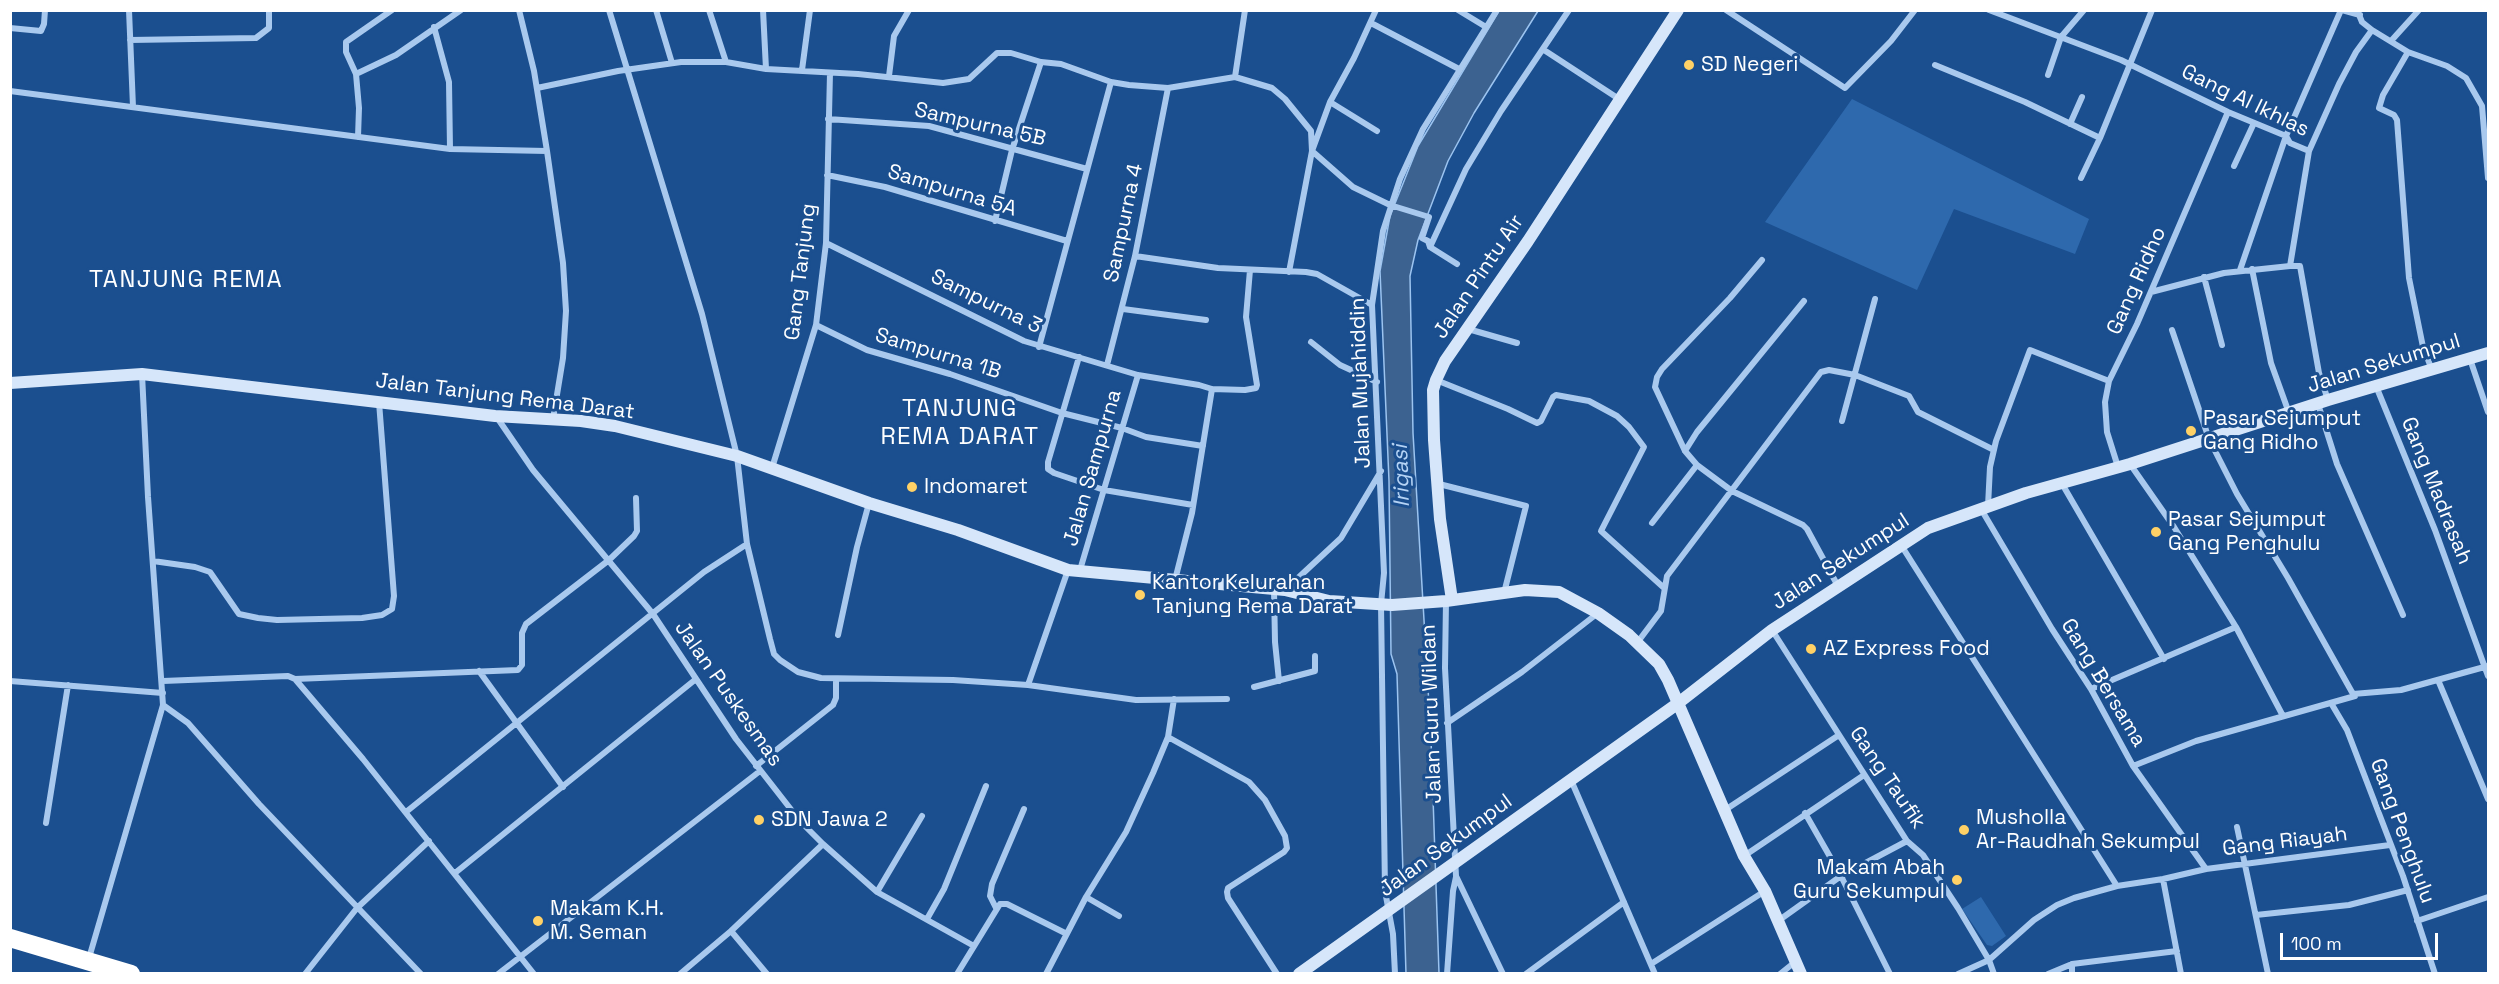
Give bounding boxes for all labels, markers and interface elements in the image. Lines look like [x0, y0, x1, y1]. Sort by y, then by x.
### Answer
place label: SD Negeri [1701, 52, 1798, 78]
marker: SD Negeri [1682, 58, 1696, 72]
street label: Gang Al Ikhlas [2177, 59, 2313, 143]
street label: Sampurna 5B [912, 98, 1048, 152]
street label: Sampurna 5A [885, 159, 1019, 223]
street label: Sampurna 4 [1099, 161, 1149, 285]
street label: Gang Tanjung [780, 202, 822, 342]
street label: Jalan Pintu Air [1428, 210, 1530, 344]
street label: Gang Ridho [2102, 223, 2172, 339]
street label: Sampurna 3 [926, 264, 1046, 340]
district label: TANJUNG REMA [89, 266, 283, 294]
street label: Jalan Mujahiddin [1345, 297, 1377, 469]
street label: Sampurna 1B [872, 323, 1004, 385]
street label: Jalan Sekumpul [2305, 329, 2463, 399]
street label: Jalan Tanjung Rema Darat [374, 369, 636, 425]
street label: Jalan Sampurna [1059, 387, 1127, 549]
district label: TANJUNG REMA DARAT [880, 395, 1040, 451]
place label: Pasar Sejumput Gang Ridho [2203, 406, 2361, 456]
street label: Gang Madrasah [2395, 414, 2477, 568]
marker: Pasar Sejumput Gang Ridho [2184, 424, 2198, 438]
water label: Irigasi [1388, 444, 1416, 508]
place label: Indomaret [924, 474, 1028, 500]
marker: Indomaret [905, 480, 919, 494]
place label: Pasar Sejumput Gang Penghulu [2168, 507, 2326, 557]
street label: Jalan Sekumpul [1768, 508, 1914, 616]
marker: Pasar Sejumput Gang Penghulu [2149, 525, 2163, 539]
place label: Kantor Kelurahan Tanjung Rema Darat [1152, 570, 1353, 620]
marker: Kantor Kelurahan Tanjung Rema Darat [1133, 588, 1147, 602]
street label: Gang Bersama [2055, 614, 2151, 752]
street label: Jalan Puskesmas [669, 617, 787, 771]
street label: Jalan Guru Wildan [1416, 624, 1448, 804]
place label: AZ Express Food [1823, 636, 1990, 662]
marker: AZ Express Food [1804, 642, 1818, 656]
street label: Gang Taufik [1844, 722, 1930, 834]
street label: Gang Penghulu [2364, 755, 2440, 907]
street label: Jalan Sekumpul [1374, 789, 1518, 903]
place label: Musholla Ar-Raudhah Sekumpul [1976, 805, 2200, 855]
place label: SDN Jawa 2 [771, 807, 888, 833]
marker: SDN Jawa 2 [752, 813, 766, 827]
street label: Gang Riayah [2221, 822, 2349, 862]
marker: Musholla Ar-Raudhah Sekumpul [1957, 823, 1971, 837]
place label: Makam Abah Guru Sekumpul [1793, 855, 1945, 905]
marker: Makam Abah Guru Sekumpul [1950, 873, 1964, 887]
place label: Makam K.H. M. Seman [550, 896, 664, 946]
marker: Makam K.H. M. Seman [531, 914, 545, 928]
scale bar [2283, 921, 2440, 959]
text: 100 m [2291, 932, 2342, 955]

